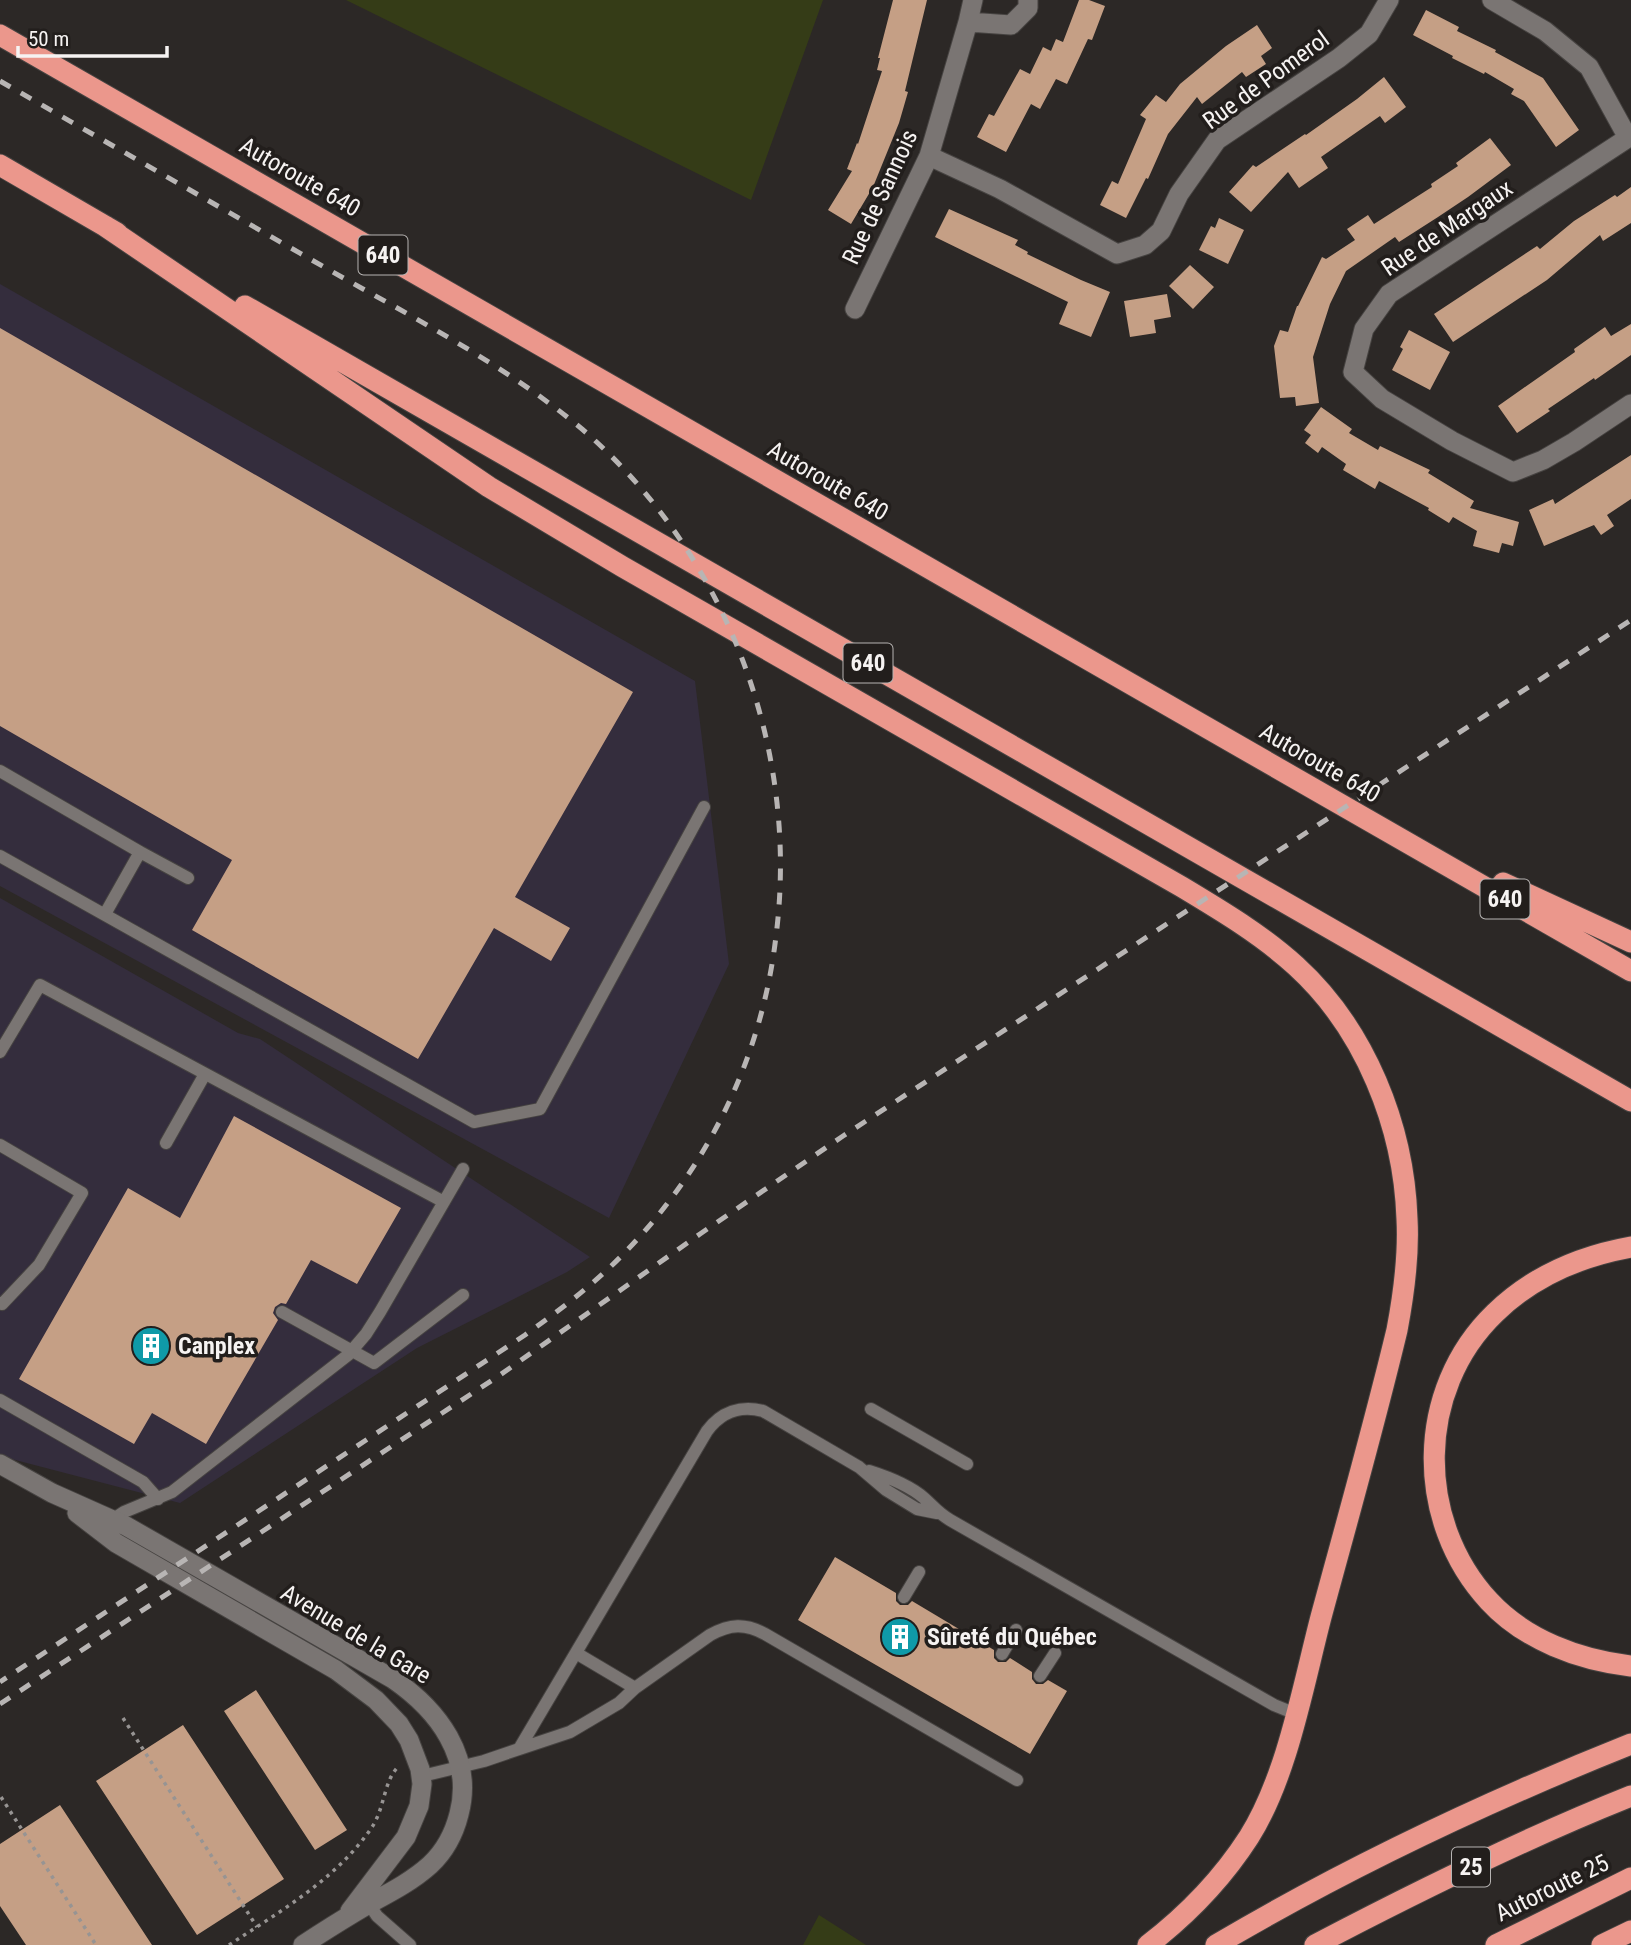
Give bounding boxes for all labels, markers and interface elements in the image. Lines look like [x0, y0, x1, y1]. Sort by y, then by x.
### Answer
scale bar [18, 14, 166, 58]
street label: Rue de Pomerol [1198, 25, 1334, 135]
text: 50 m [28, 27, 69, 51]
street label: Rue de Sannois [837, 125, 923, 269]
street label: Autoroute 640 [235, 131, 365, 223]
street label: Rue de Margaux [1376, 174, 1518, 282]
road number: 640 [358, 236, 408, 274]
street label: Autoroute 640 [763, 435, 893, 527]
road number: 640 [844, 643, 892, 682]
street label: Autoroute 640 [1255, 717, 1385, 809]
road number: 640 [1480, 879, 1530, 918]
building icon: Canplex [130, 1325, 172, 1367]
place label: Canplex [178, 1332, 255, 1360]
street label: Avenue de la Gare [276, 1578, 436, 1690]
building icon: Sûreté du Québec [879, 1616, 921, 1658]
place label: Sûreté du Québec [927, 1623, 1097, 1651]
road number: 25 [1452, 1848, 1490, 1886]
street label: Autoroute 25 [1491, 1849, 1613, 1927]

